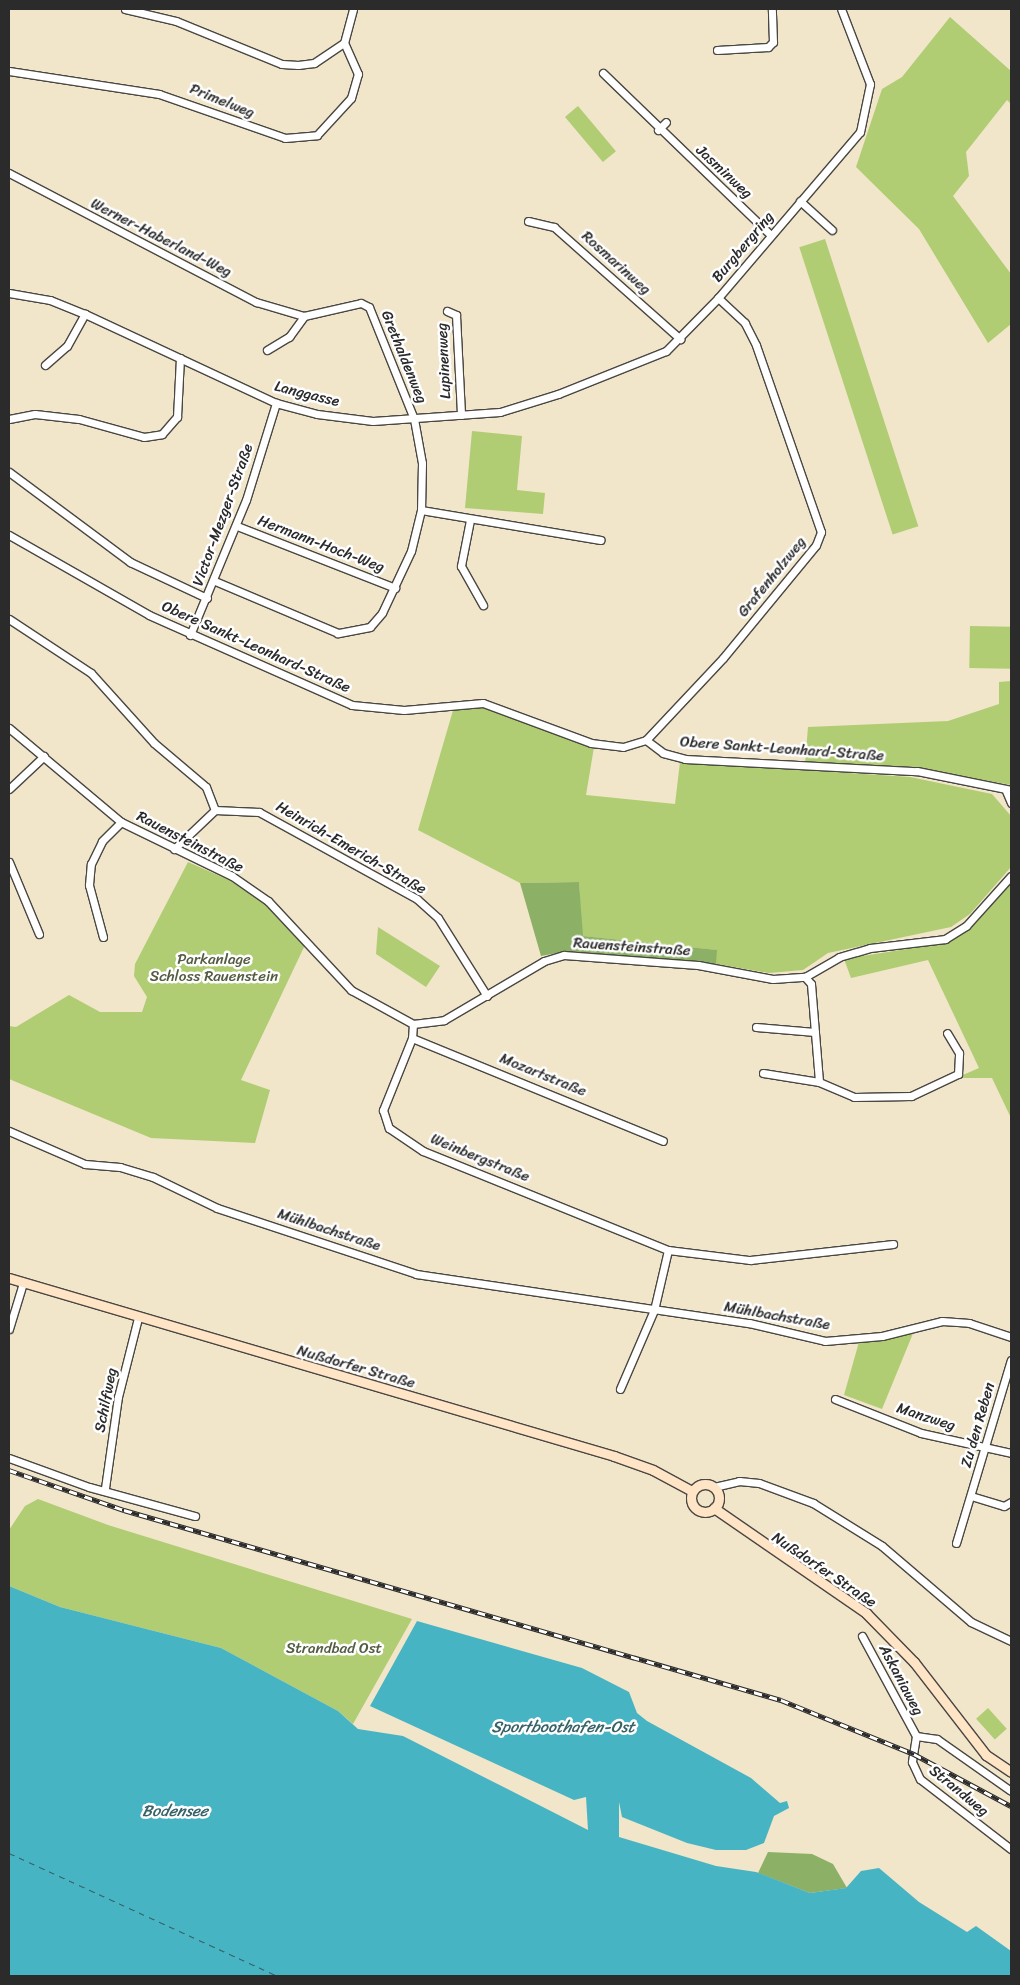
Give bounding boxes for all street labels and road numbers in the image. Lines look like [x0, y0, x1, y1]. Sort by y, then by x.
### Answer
street label: Primelweg [187, 80, 257, 122]
street label: Jasminweg [692, 141, 756, 203]
street label: Werner-Haberland-Weg [88, 195, 234, 281]
street label: Burgbergring [708, 208, 778, 286]
street label: Rosmarinweg [578, 227, 654, 299]
street label: Grethaldenweg [377, 308, 431, 406]
street label: Lupinenweg [433, 323, 455, 399]
street label: Langgasse [273, 377, 341, 411]
street label: Victor-Mezger-Straße [189, 441, 257, 589]
street label: Hermann-Hoch-Weg [255, 512, 387, 576]
street label: Grafenholzweg [734, 533, 810, 621]
street label: Obere Sankt-Leonhard-Straße [159, 597, 353, 697]
street label: Obere Sankt-Leonhard-Straße [680, 733, 884, 765]
street label: Heinrich-Emerich-Straße [273, 798, 429, 898]
street label: Rauensteinstraße [134, 807, 246, 877]
street label: Rauensteinstraße [573, 934, 691, 960]
street label: Mozartstraße [497, 1049, 589, 1101]
street label: Weinbergstraße [428, 1130, 532, 1186]
street label: Mühlbachstraße [275, 1205, 383, 1255]
street label: Mühlbachstraße [723, 1298, 831, 1334]
street label: Nußdorfer Straße [295, 1342, 417, 1392]
street label: Schilfweg [91, 1366, 121, 1434]
street label: Zu den Reben [957, 1380, 999, 1470]
street label: Manzweg [894, 1399, 958, 1435]
street label: Nußdorfer Straße [768, 1528, 880, 1612]
street label: Askaniaweg [875, 1641, 927, 1719]
street label: Strandweg [926, 1762, 992, 1820]

